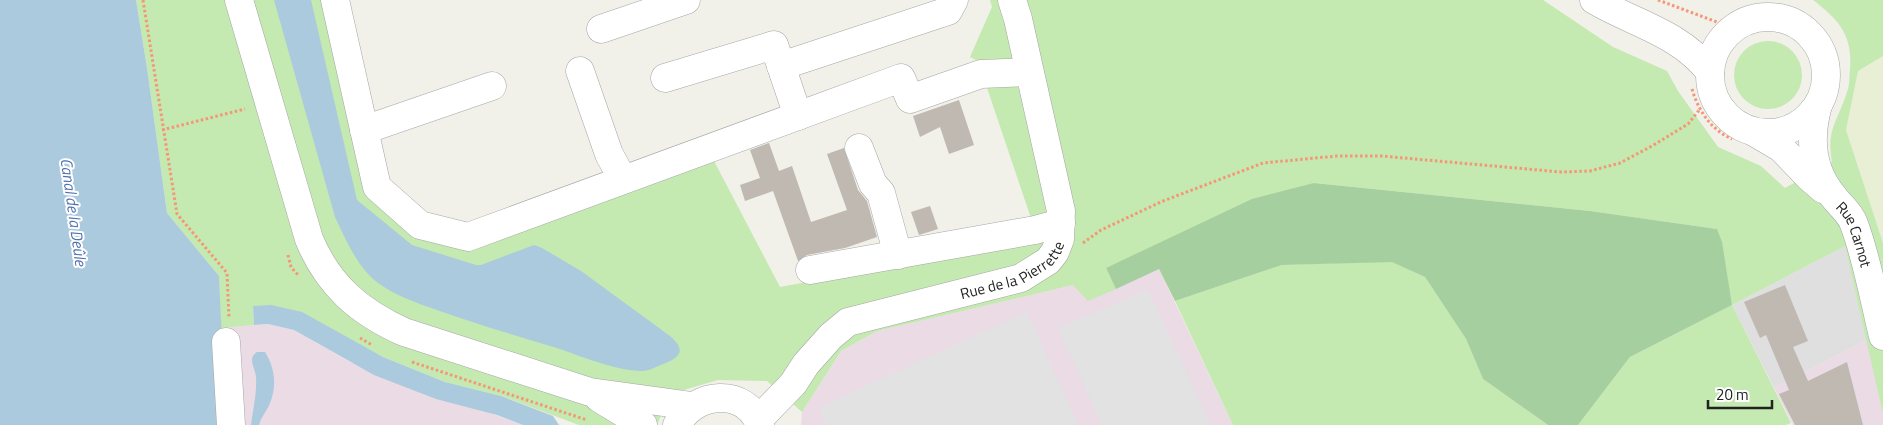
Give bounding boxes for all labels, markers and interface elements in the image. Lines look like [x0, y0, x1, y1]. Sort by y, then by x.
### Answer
water label: Canal de la Deûle [55, 157, 94, 269]
street label: Rue Carnot [1831, 196, 1878, 270]
street label: Rue de la Pierrette [958, 238, 1070, 305]
scale bar [1708, 378, 1772, 410]
text: 20 m [1716, 383, 1749, 406]

